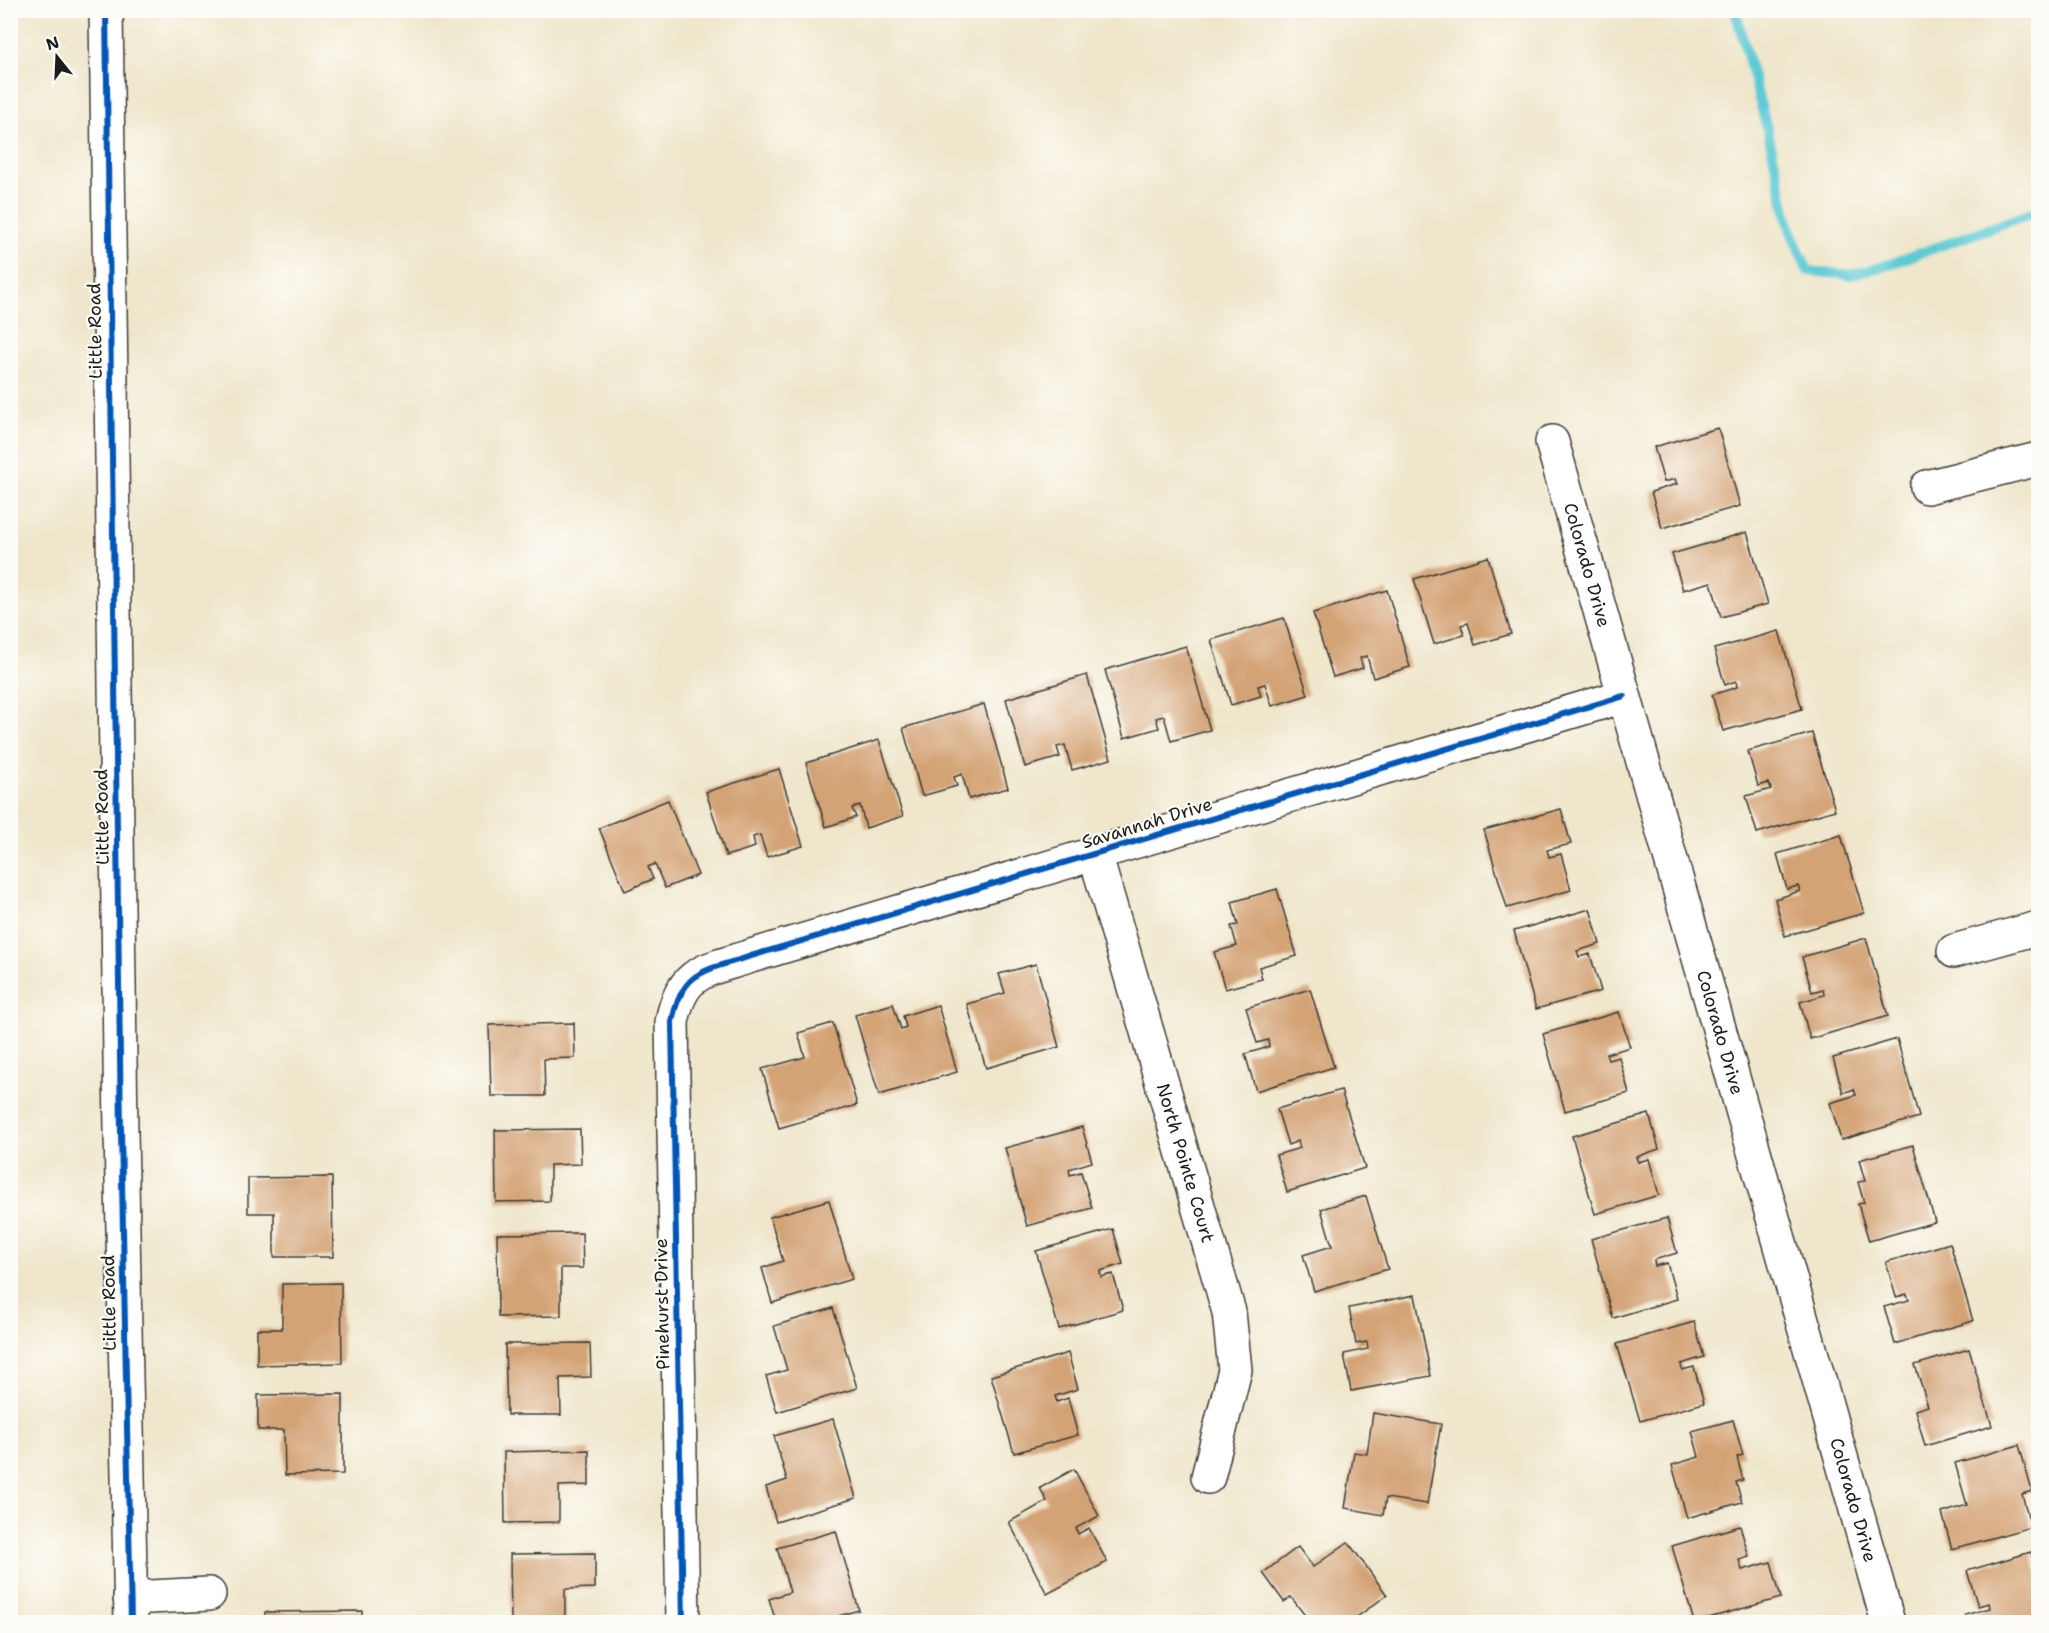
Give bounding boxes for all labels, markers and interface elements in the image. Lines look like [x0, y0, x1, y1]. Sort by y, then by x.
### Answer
north arrow [27, 27, 87, 87]
text: N [43, 31, 62, 55]
street label: Little Road [82, 283, 108, 379]
street label: Colorado Drive [1558, 500, 1616, 630]
street label: Little Road [89, 769, 115, 865]
street label: Savannah Drive [1079, 792, 1215, 854]
street label: Colorado Drive [1691, 968, 1749, 1097]
street label: North Pointe Court [1151, 1081, 1220, 1246]
street label: Pinehurst Drive [649, 1238, 675, 1370]
street label: Little Road [96, 1255, 122, 1351]
street label: Colorado Drive [1824, 1435, 1882, 1565]

